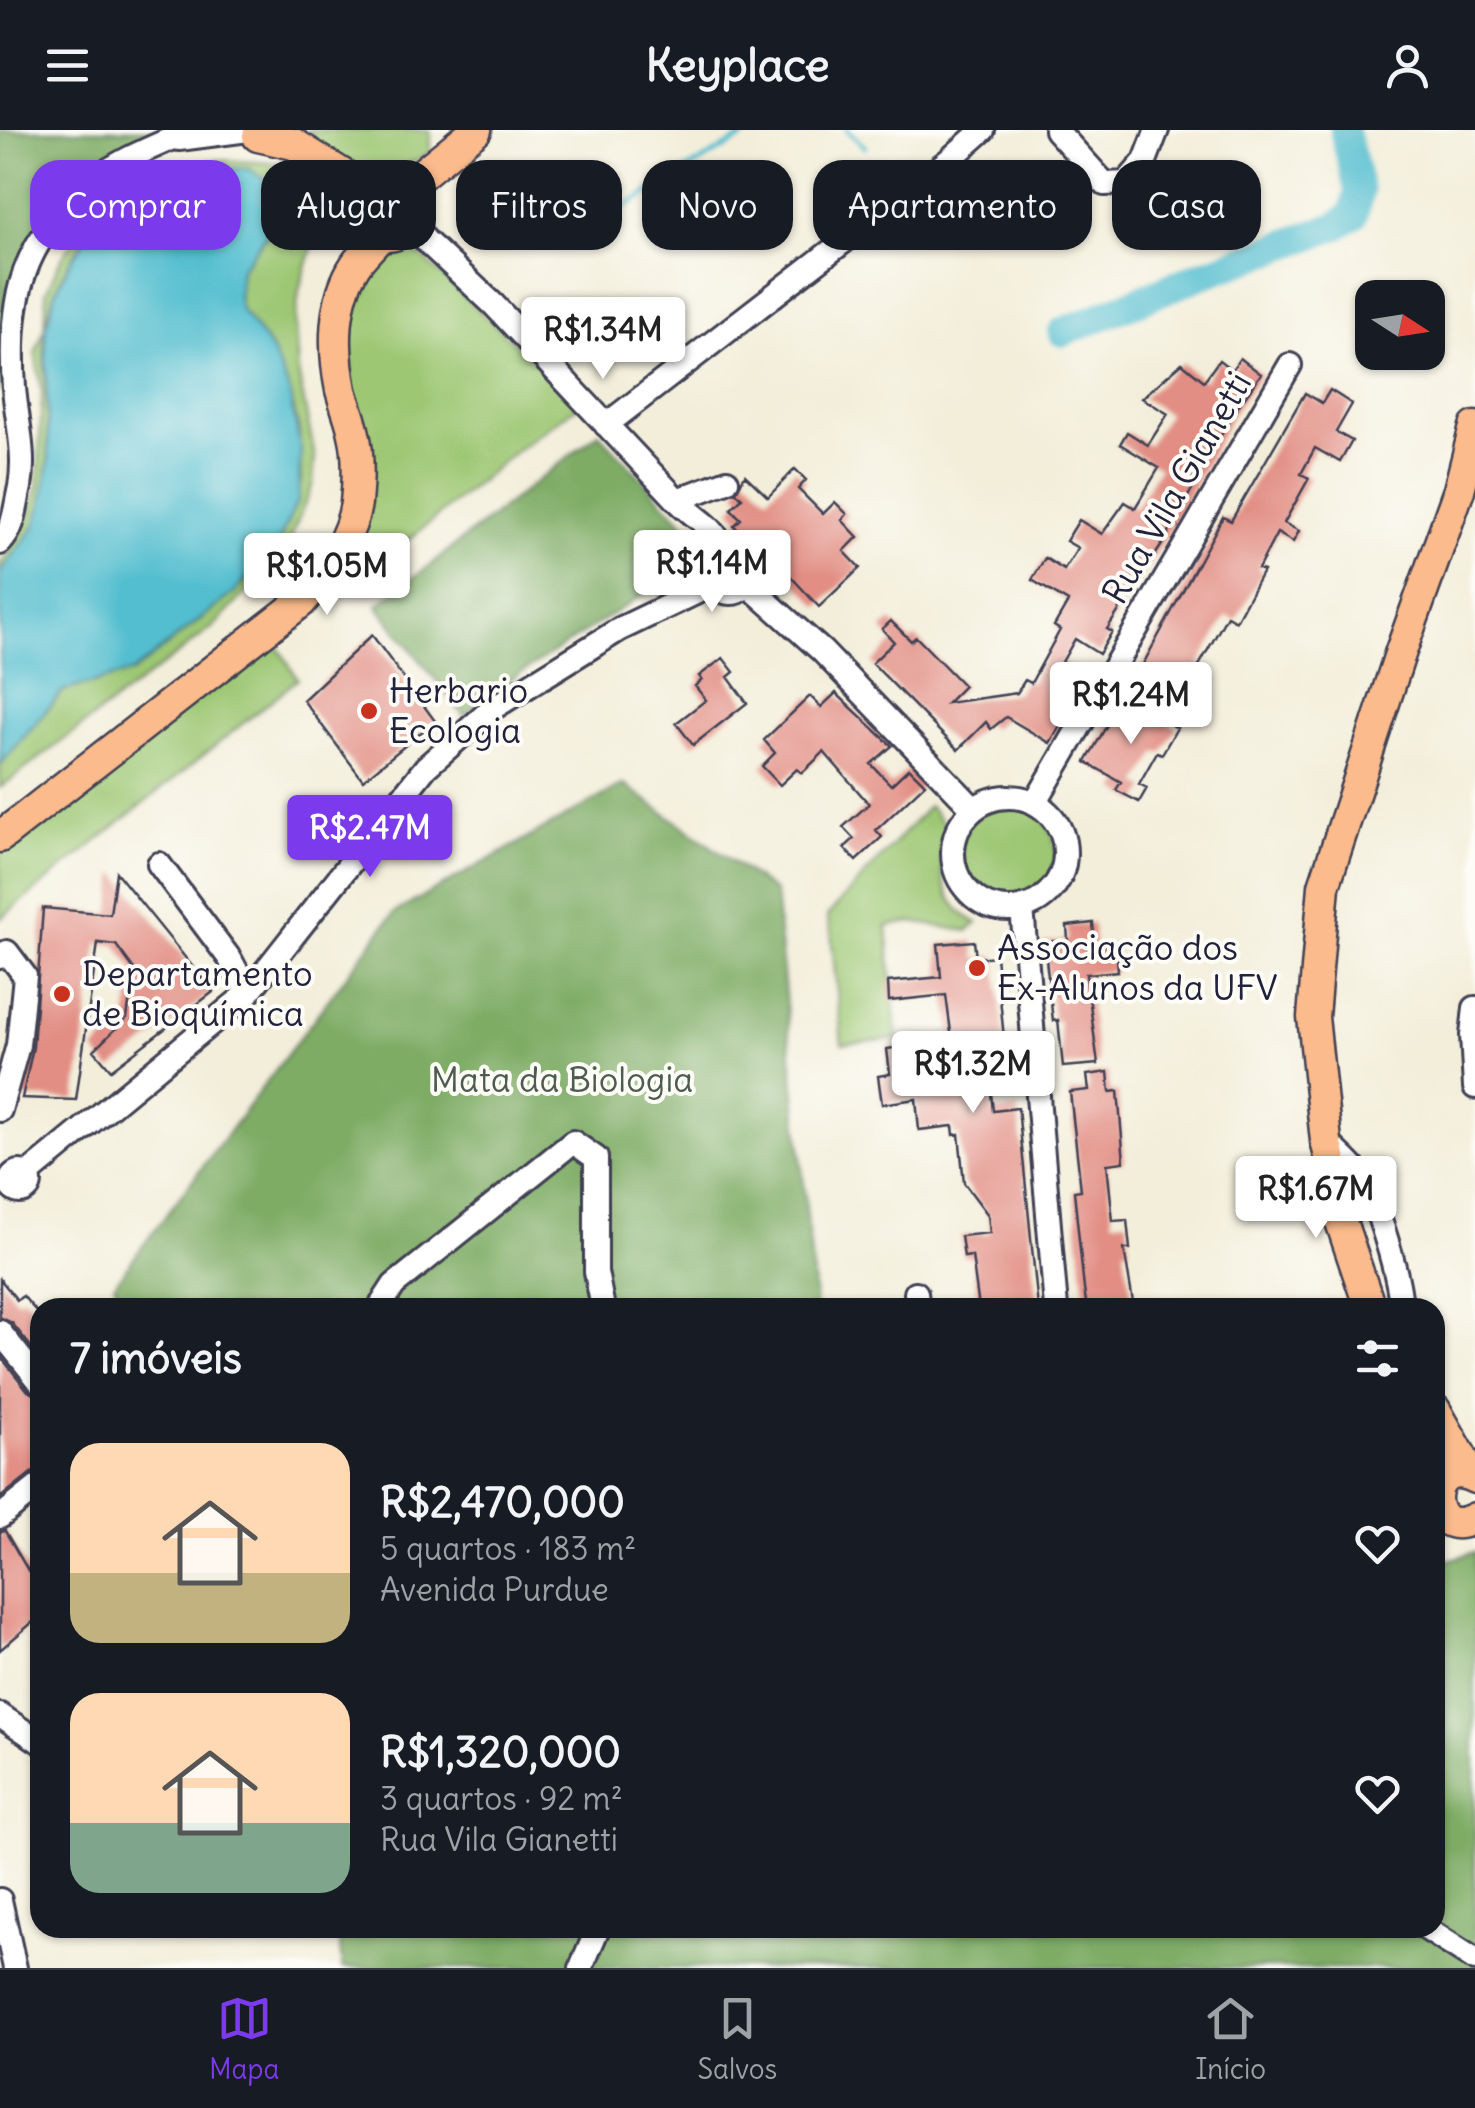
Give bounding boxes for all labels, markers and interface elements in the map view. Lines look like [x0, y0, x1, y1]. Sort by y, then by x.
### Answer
text: Keyplace [645, 37, 830, 93]
icon: menu [40, 38, 95, 93]
icon: person [1380, 38, 1435, 93]
chip: Comprar [30, 160, 241, 250]
chip: Alugar [261, 160, 436, 250]
chip: Filtros [456, 160, 622, 250]
chip: Novo [642, 160, 793, 250]
chip: Apartamento [813, 160, 1092, 250]
chip: Casa [1112, 160, 1261, 250]
north arrow [1355, 280, 1445, 370]
map controls [1355, 280, 1445, 370]
pin: R$1.34M [511, 297, 695, 382]
text: R$1.34M [543, 309, 663, 350]
street label: Rua Vila Gianetti [1092, 364, 1260, 611]
pin: R$1.14M [620, 530, 804, 615]
pin: R$1.05M [235, 533, 419, 618]
text: R$1.14M [656, 542, 768, 583]
text: R$1.05M [266, 545, 388, 586]
pin: R$1.24M [1039, 662, 1223, 747]
place label: Herbario Ecologia [389, 668, 528, 752]
text: R$1.24M [1072, 674, 1190, 715]
marker: Herbario Ecologia [358, 700, 380, 722]
pin: R$2.47M [278, 795, 462, 880]
text: R$2.47M [309, 807, 431, 848]
place label: Associação dos Ex-Alunos da UFV [997, 925, 1278, 1009]
place label: Departamento de Bioquímica [82, 951, 313, 1035]
marker: Associação dos Ex-Alunos da UFV [966, 957, 988, 979]
marker: Departamento de Bioquímica [51, 983, 73, 1005]
pin: R$1.32M [881, 1031, 1065, 1116]
text: R$1.32M [914, 1043, 1032, 1084]
park label: Mata da Biologia [431, 1057, 693, 1101]
pin: R$1.67M [1224, 1156, 1408, 1241]
text: R$1.67M [1258, 1168, 1375, 1209]
icon: filters [1350, 1331, 1405, 1386]
text: 7 imóveis [70, 1332, 242, 1384]
text: R$2,470,000 [380, 1476, 625, 1528]
icon: home [150, 1483, 270, 1603]
icon: heart [1350, 1516, 1405, 1571]
text: 5 quartos · 183 m² [380, 1528, 636, 1569]
text: Avenida Purdue [380, 1569, 609, 1610]
text: R$1,320,000 [380, 1726, 621, 1778]
icon: home [150, 1733, 270, 1853]
icon: heart [1350, 1766, 1405, 1821]
text: 3 quartos · 92 m² [380, 1778, 623, 1819]
text: Rua Vila Gianetti [380, 1819, 618, 1860]
tab: Mapa [209, 1991, 279, 2087]
tab: Salvos [697, 1991, 777, 2087]
tab: Início [1195, 1991, 1266, 2087]

